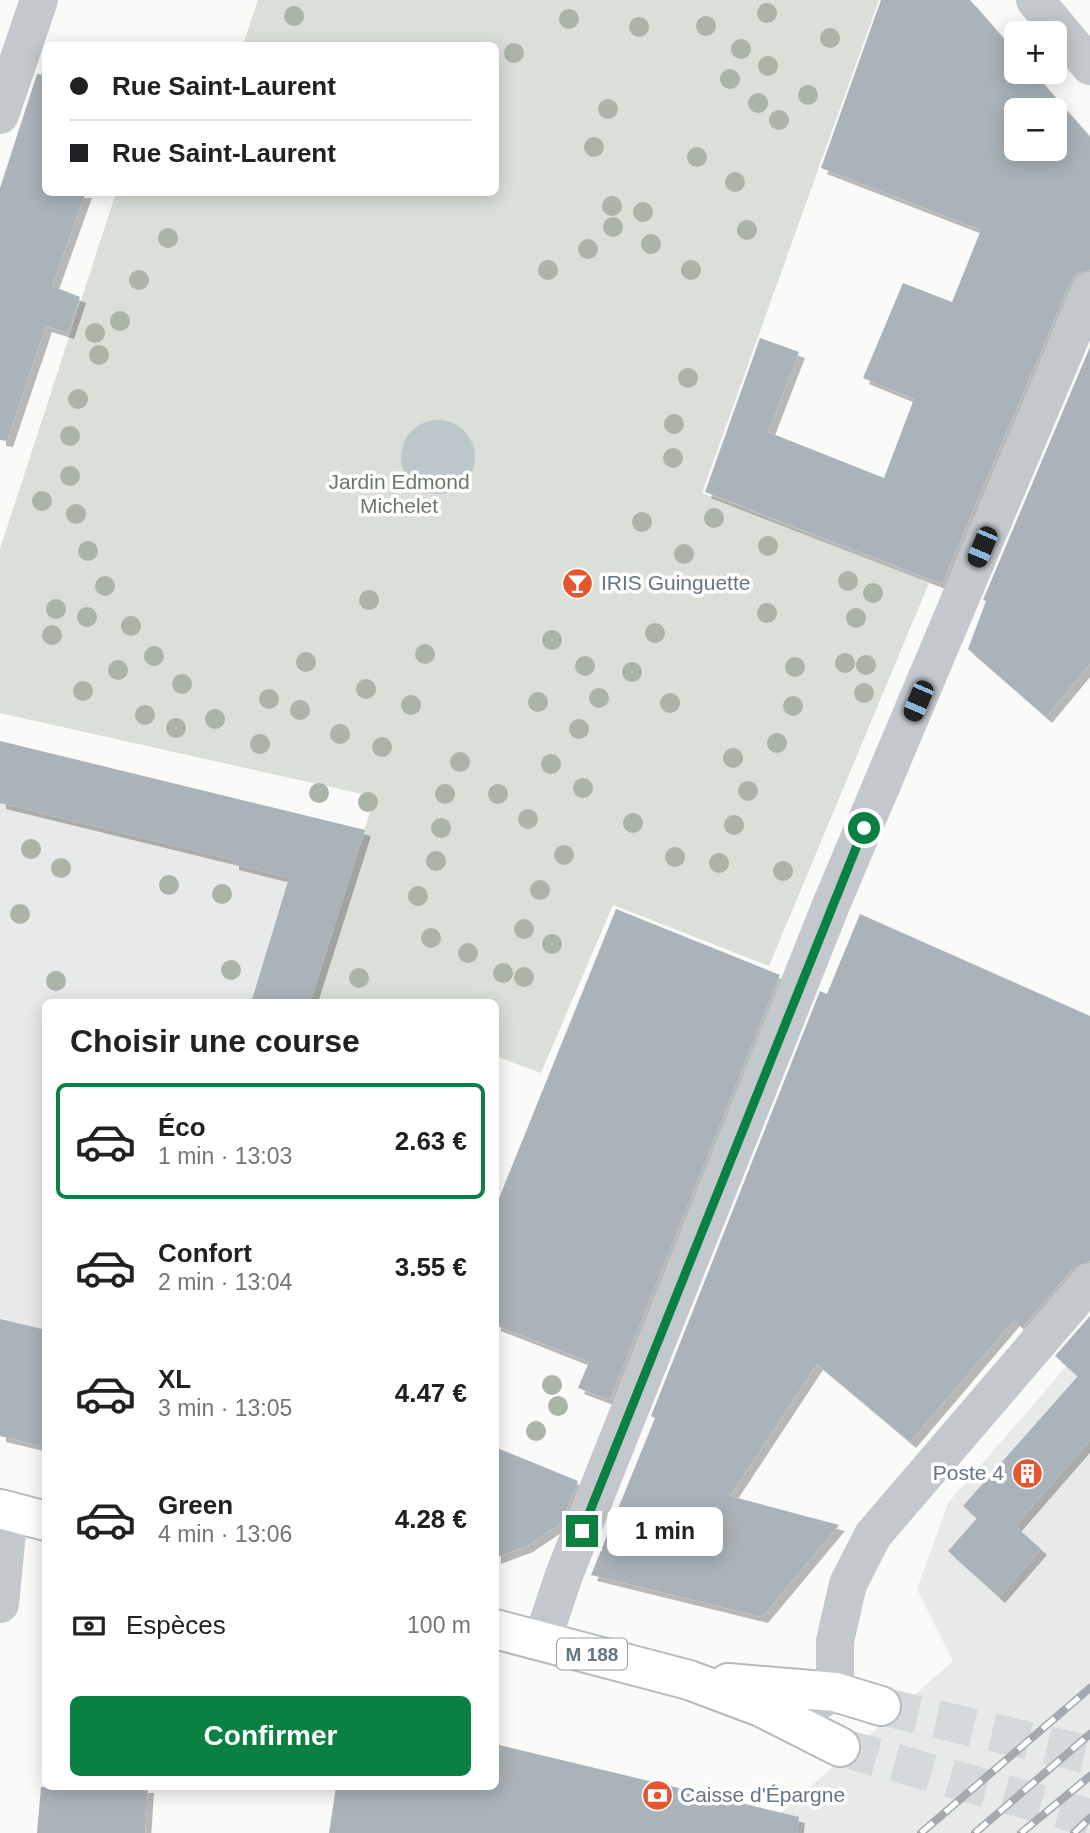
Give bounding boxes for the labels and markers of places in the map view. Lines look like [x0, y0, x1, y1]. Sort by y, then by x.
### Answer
bar icon: IRIS Guinguette [561, 566, 595, 600]
place label: IRIS Guinguette [601, 571, 750, 594]
building icon: Poste 4 [1010, 1456, 1044, 1490]
place label: Poste 4 [933, 1461, 1004, 1484]
bank icon: Caisse d'Épargne [640, 1778, 674, 1812]
place label: Caisse d'Épargne [680, 1783, 845, 1806]

